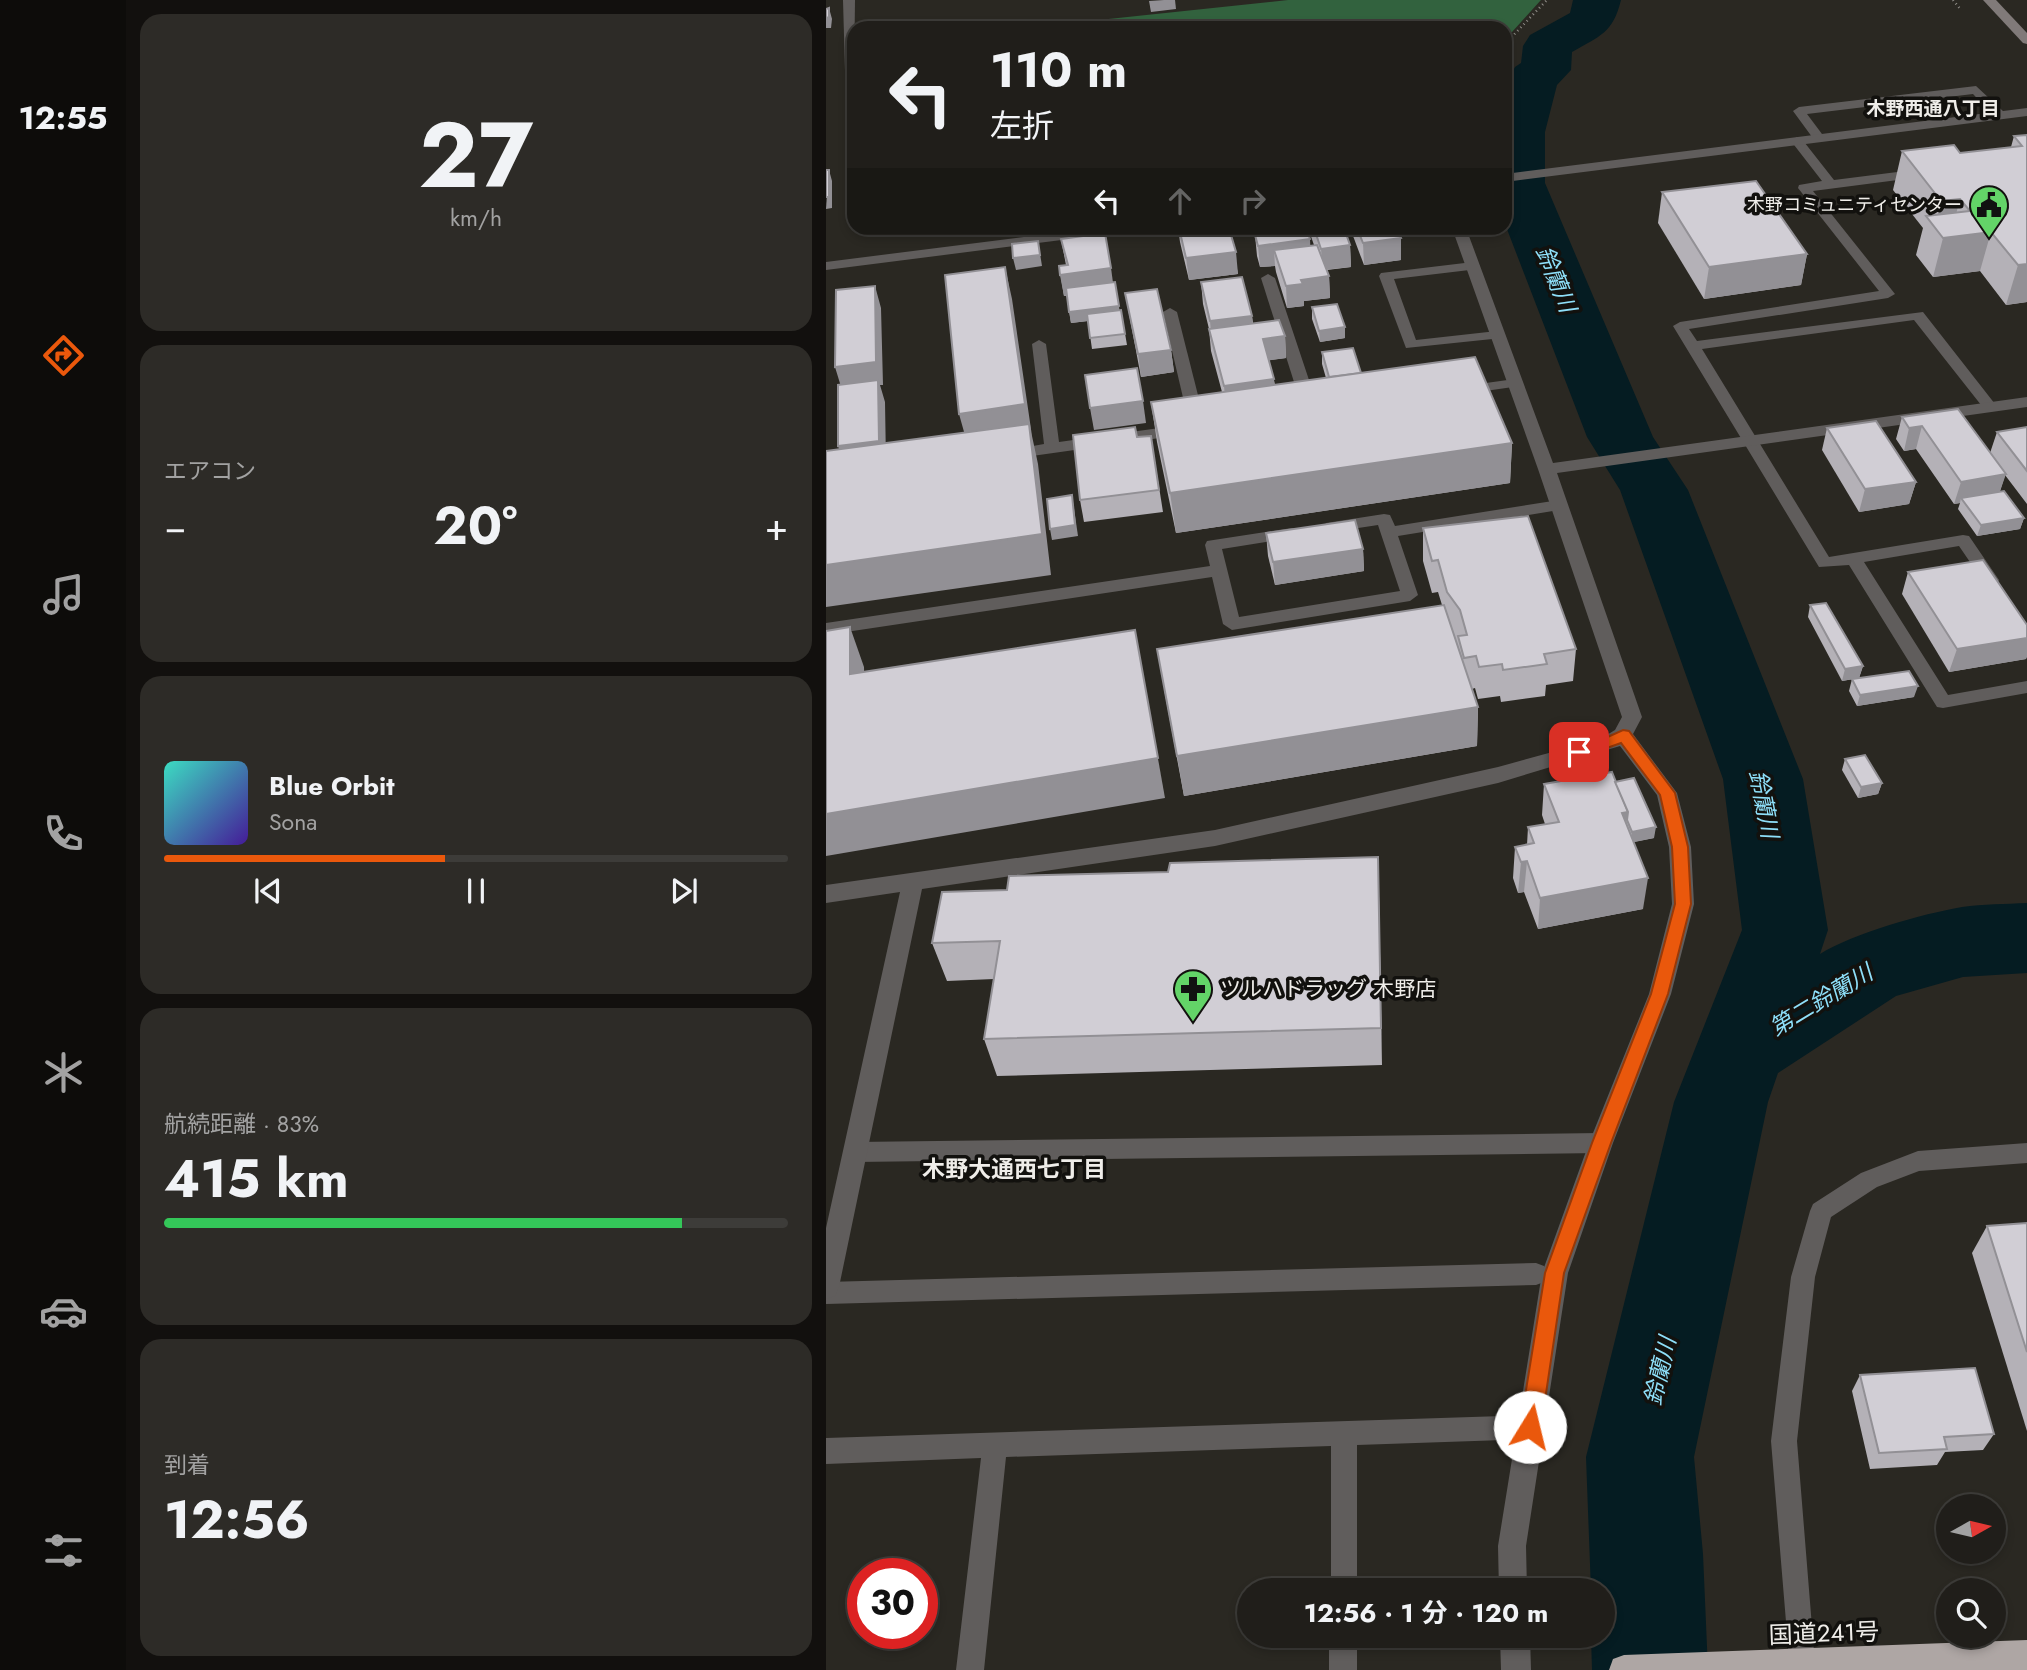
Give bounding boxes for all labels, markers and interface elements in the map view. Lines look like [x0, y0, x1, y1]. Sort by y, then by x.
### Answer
text: 110 m [990, 35, 1127, 105]
icon: left [875, 49, 966, 140]
text: 27 [419, 90, 533, 221]
text: 12:55 [19, 95, 107, 141]
district label: 木野西通八丁目 [1866, 95, 2000, 122]
text: 左折 [990, 103, 1054, 149]
icon: left [1088, 182, 1126, 220]
icon: ahead [1161, 182, 1199, 220]
icon: right [1234, 182, 1272, 220]
public building icon: 木野コミュニティセンター [1968, 184, 2010, 239]
place label: 木野コミュニティセンター [1747, 192, 1962, 218]
text: km/h [450, 201, 502, 235]
water label: 鈴蘭川 [1527, 241, 1586, 320]
icon: directions [39, 331, 88, 380]
text: エアコン [164, 454, 256, 488]
text: 20° [434, 488, 518, 564]
text: − [164, 499, 186, 554]
text: + [765, 499, 788, 554]
icon: music [39, 570, 88, 619]
pin [1549, 722, 1609, 782]
icon: arrive [1560, 733, 1598, 771]
text: Blue Orbit [269, 767, 394, 805]
water label: 鈴蘭川 [1741, 767, 1788, 844]
text: Sona [269, 805, 317, 839]
icon: phone [39, 809, 88, 858]
icon: previous [249, 872, 287, 910]
icon: pause [457, 872, 495, 910]
icon: next [665, 872, 703, 910]
water label: 第二鈴蘭川 [1763, 954, 1882, 1044]
pharmacy icon: ツルハドラッグ 木野店 [1172, 968, 1214, 1023]
place label: ツルハドラッグ 木野店 [1220, 974, 1436, 1004]
icon: climate [39, 1048, 88, 1097]
text: 航続距離 · 83% [164, 1107, 319, 1141]
text: 415 km [164, 1141, 349, 1217]
district label: 木野大通西七丁目 [922, 1152, 1106, 1186]
icon: car [39, 1287, 88, 1336]
water label: 鈴蘭川 [1636, 1331, 1685, 1408]
position arrow [1493, 1390, 1567, 1464]
text: 到着 [164, 1448, 210, 1482]
text: 12:56 [164, 1482, 310, 1558]
north arrow [1936, 1494, 2006, 1564]
map controls [1936, 1494, 2006, 1648]
icon: filters [39, 1526, 88, 1575]
speed limit sign: 30 [847, 1558, 938, 1649]
button: search [1936, 1578, 2006, 1648]
text: 12:56 · 1 分 · 120 m [1304, 1594, 1548, 1632]
street label: 国道241号 [1768, 1614, 1880, 1652]

